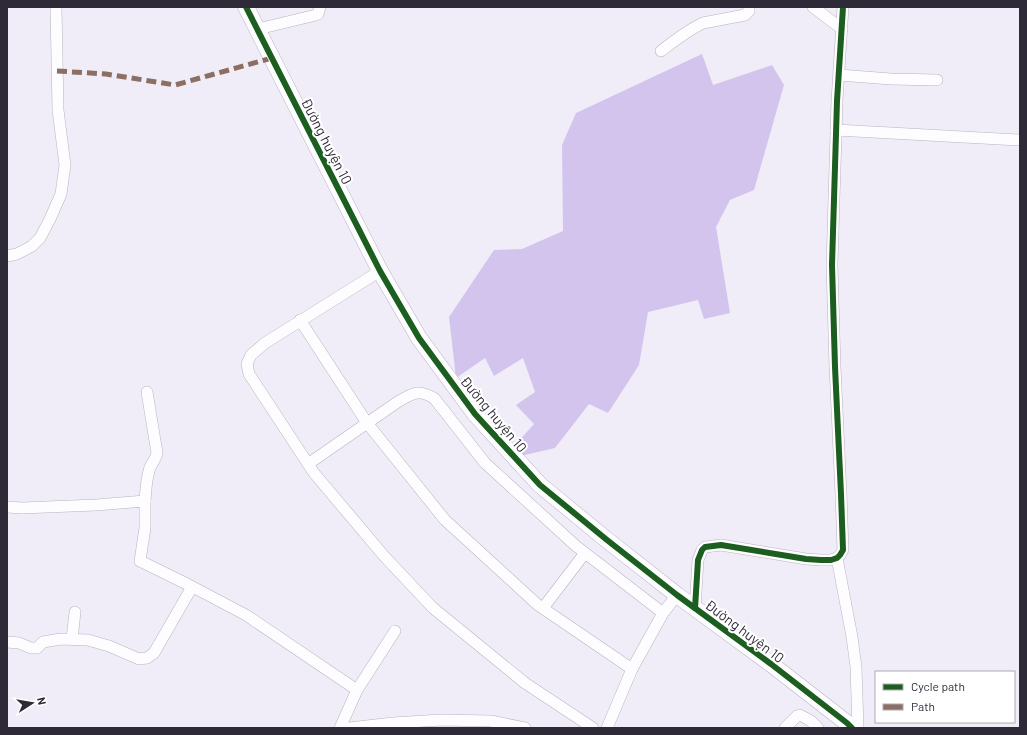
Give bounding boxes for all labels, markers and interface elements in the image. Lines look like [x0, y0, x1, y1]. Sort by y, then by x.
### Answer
street label: Đường huyện 10 [298, 95, 356, 187]
street label: Đường huyện 10 [457, 372, 531, 456]
street label: Đường huyện 10 [702, 596, 788, 666]
legend [875, 671, 1015, 723]
text: Cycle path [911, 679, 965, 693]
north arrow [12, 683, 52, 723]
text: N [35, 696, 49, 706]
text: Path [911, 699, 935, 713]

